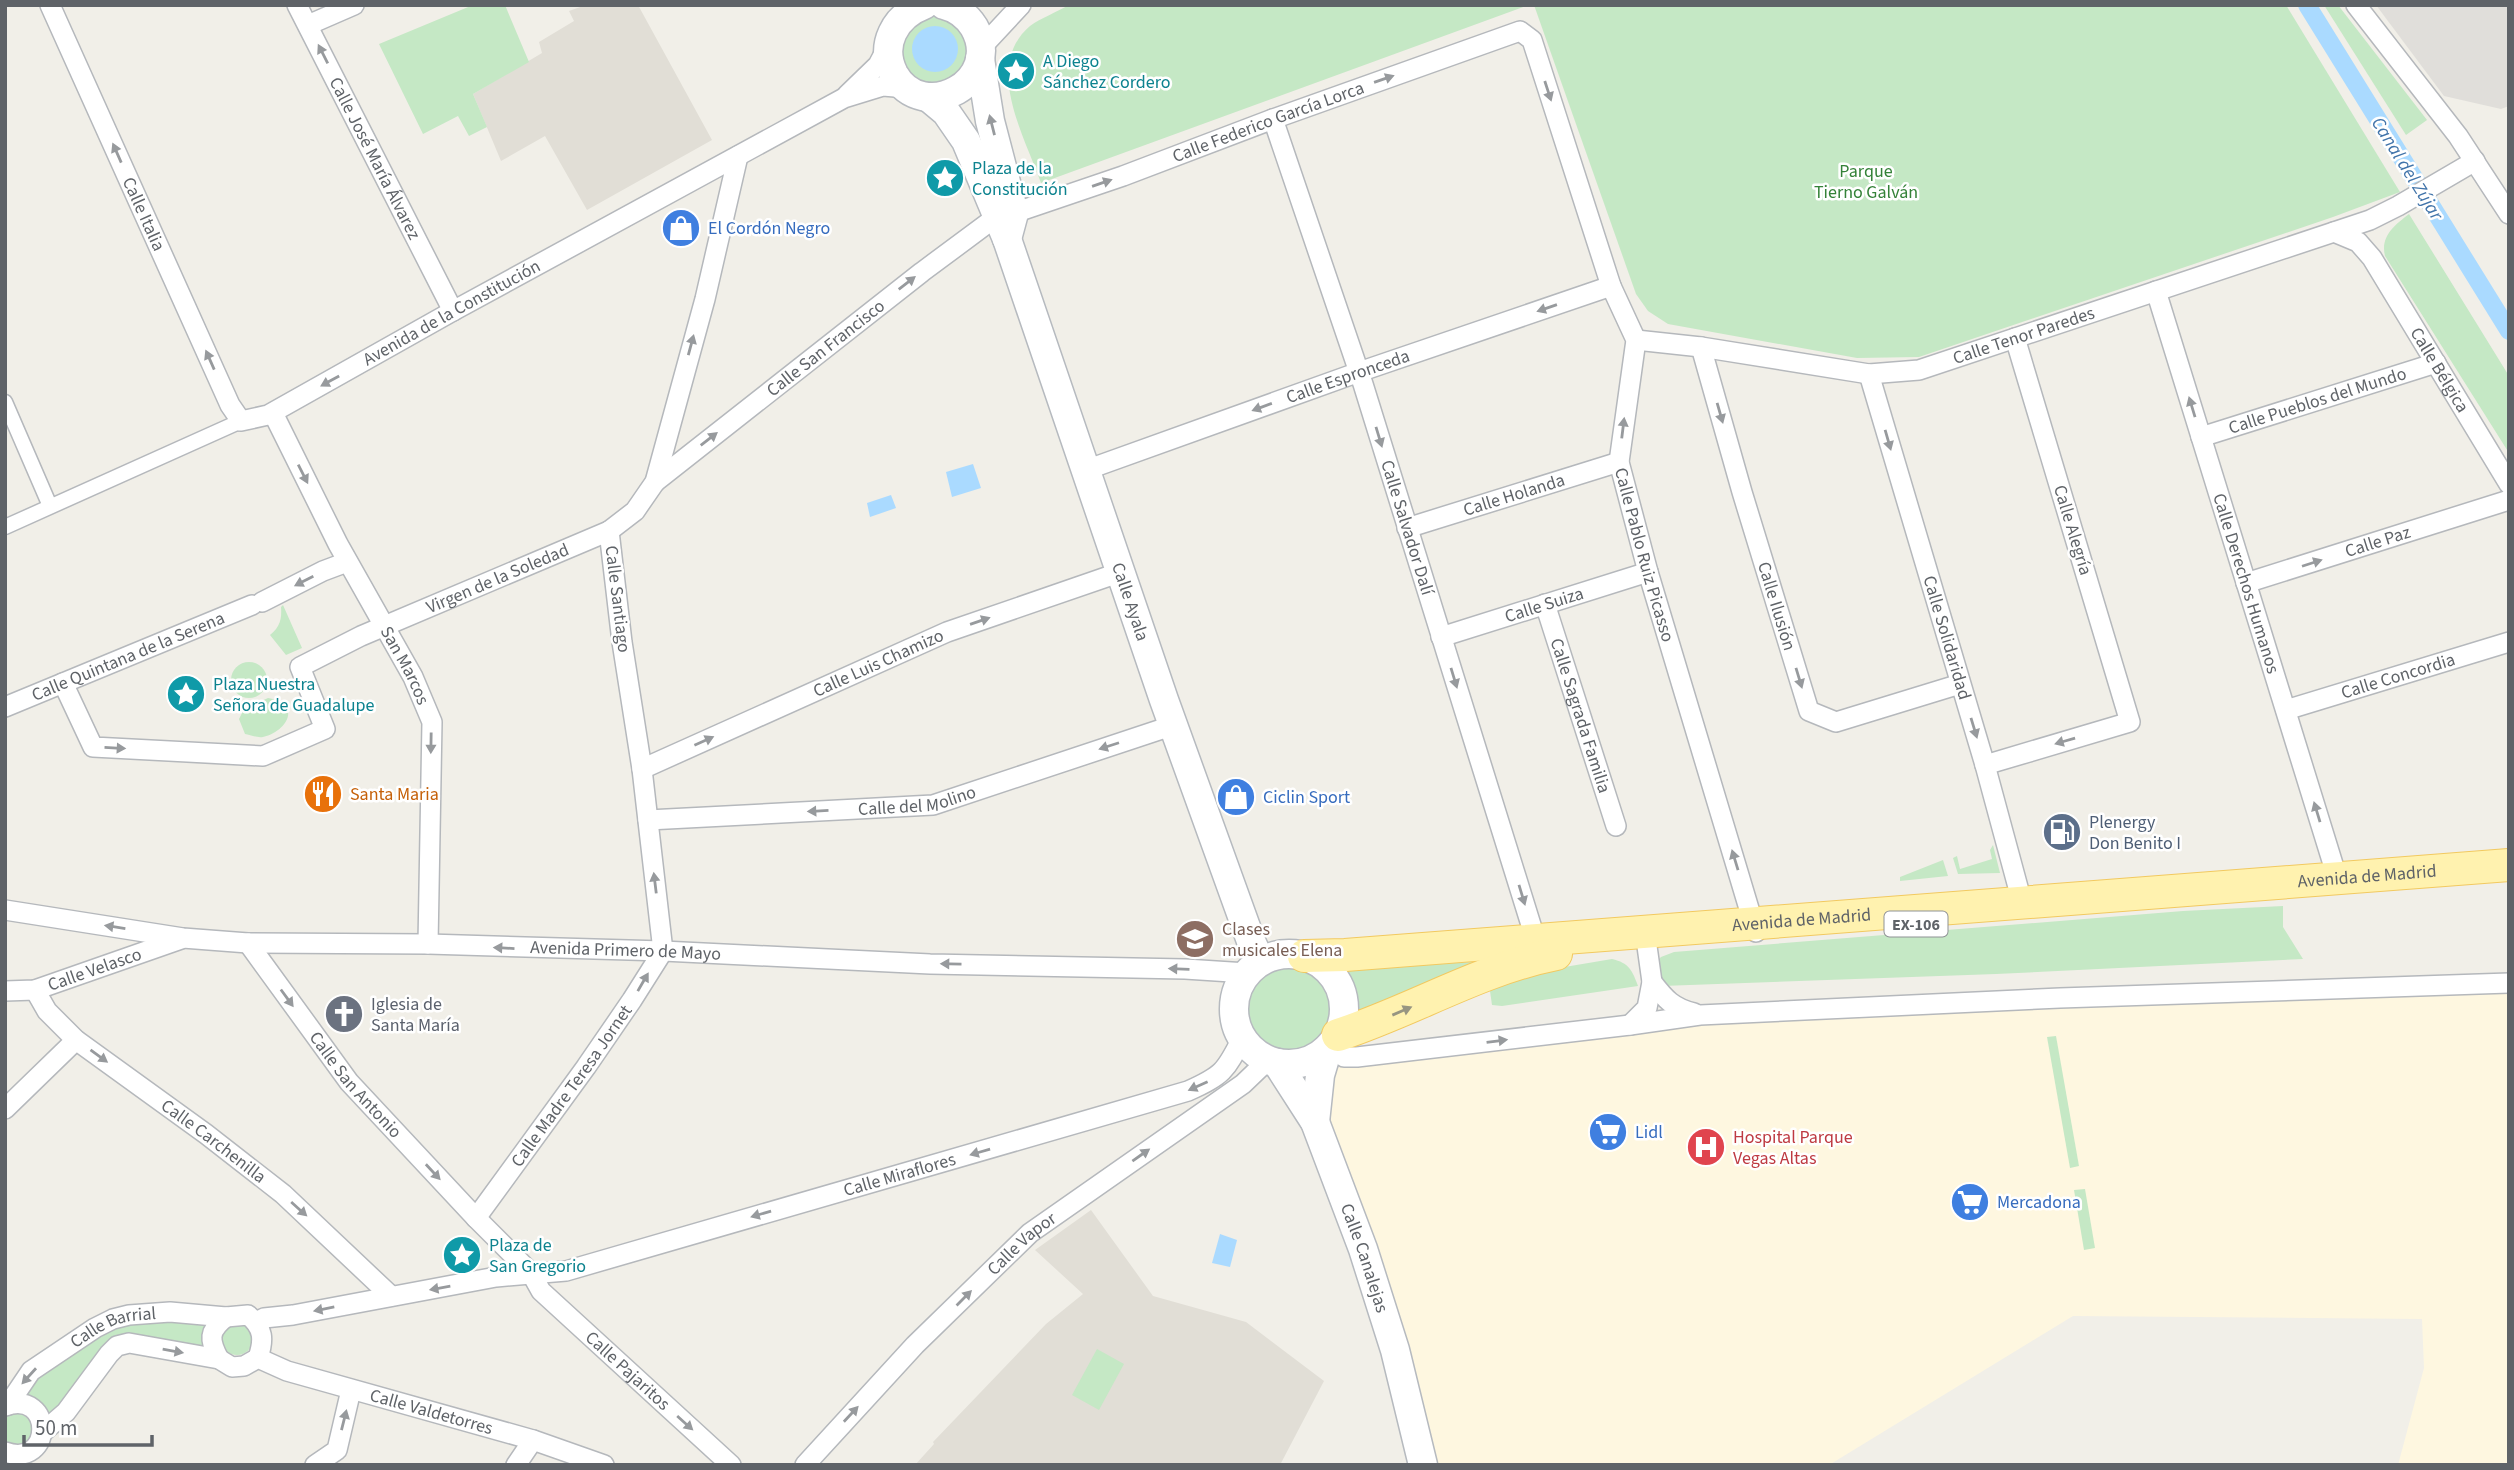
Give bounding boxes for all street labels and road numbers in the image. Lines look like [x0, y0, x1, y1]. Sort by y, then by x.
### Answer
street label: Calle José María Álvarez [323, 73, 427, 244]
street label: Calle Federico García Lorca [1169, 76, 1368, 169]
street label: Calle Italia [116, 173, 171, 255]
street label: Avenida de la Constitución [358, 254, 545, 372]
street label: Calle San Francisco [761, 294, 890, 403]
street label: Calle Tenor Paredes [1950, 300, 2098, 371]
street label: Calle Bélgica [2404, 323, 2475, 418]
street label: Calle Espronceda [1283, 344, 1413, 410]
street label: Calle Pueblos del Mundo [2225, 361, 2410, 441]
street label: Calle Salvador Dalí [1374, 457, 1440, 599]
street label: Calle Pablo Ruiz Picasso [1608, 465, 1680, 645]
street label: Calle Holanda [1460, 468, 1568, 523]
street label: Calle Alegría [2047, 482, 2098, 578]
street label: Calle Derechos Humanos [2206, 490, 2285, 677]
street label: Calle Paz [2342, 520, 2414, 564]
street label: Virgen de la Soledad [422, 537, 573, 620]
street label: Calle Santiago [599, 544, 636, 654]
street label: Calle Ayala [1105, 559, 1155, 644]
street label: Calle Ilusión [1751, 559, 1802, 654]
street label: Calle Solidaridad [1916, 573, 1977, 703]
street label: Calle Suiza [1502, 581, 1587, 629]
street label: Calle Quintana de la Serena [28, 606, 228, 708]
street label: San Marcos [374, 622, 435, 709]
street label: Calle Luis Chamizo [809, 623, 948, 704]
street label: Calle Sagrada Familia [1544, 635, 1617, 796]
street label: Calle Concordia [2338, 647, 2458, 706]
street label: Calle del Molino [857, 780, 979, 822]
street label: Avenida de Madrid [2297, 859, 2437, 894]
street label: Avenida de Madrid [1731, 902, 1872, 938]
road number: EX-106 [1884, 912, 1948, 936]
street label: Avenida Primero de Mayo [530, 935, 722, 967]
street label: Calle Velasco [44, 942, 145, 998]
street label: Calle Madre Teresa Jornet [505, 1000, 638, 1172]
street label: Calle San Antonio [303, 1026, 407, 1144]
street label: Calle Carchenilla [156, 1093, 271, 1189]
street label: Calle Miraflores [841, 1147, 959, 1203]
street label: Calle Canalejas [1334, 1200, 1394, 1316]
street label: Calle Vapor [982, 1206, 1062, 1281]
street label: Calle Barrial [65, 1301, 157, 1354]
street label: Calle Pajaritos [580, 1326, 675, 1416]
street label: Calle Valdetorres [367, 1383, 496, 1441]

